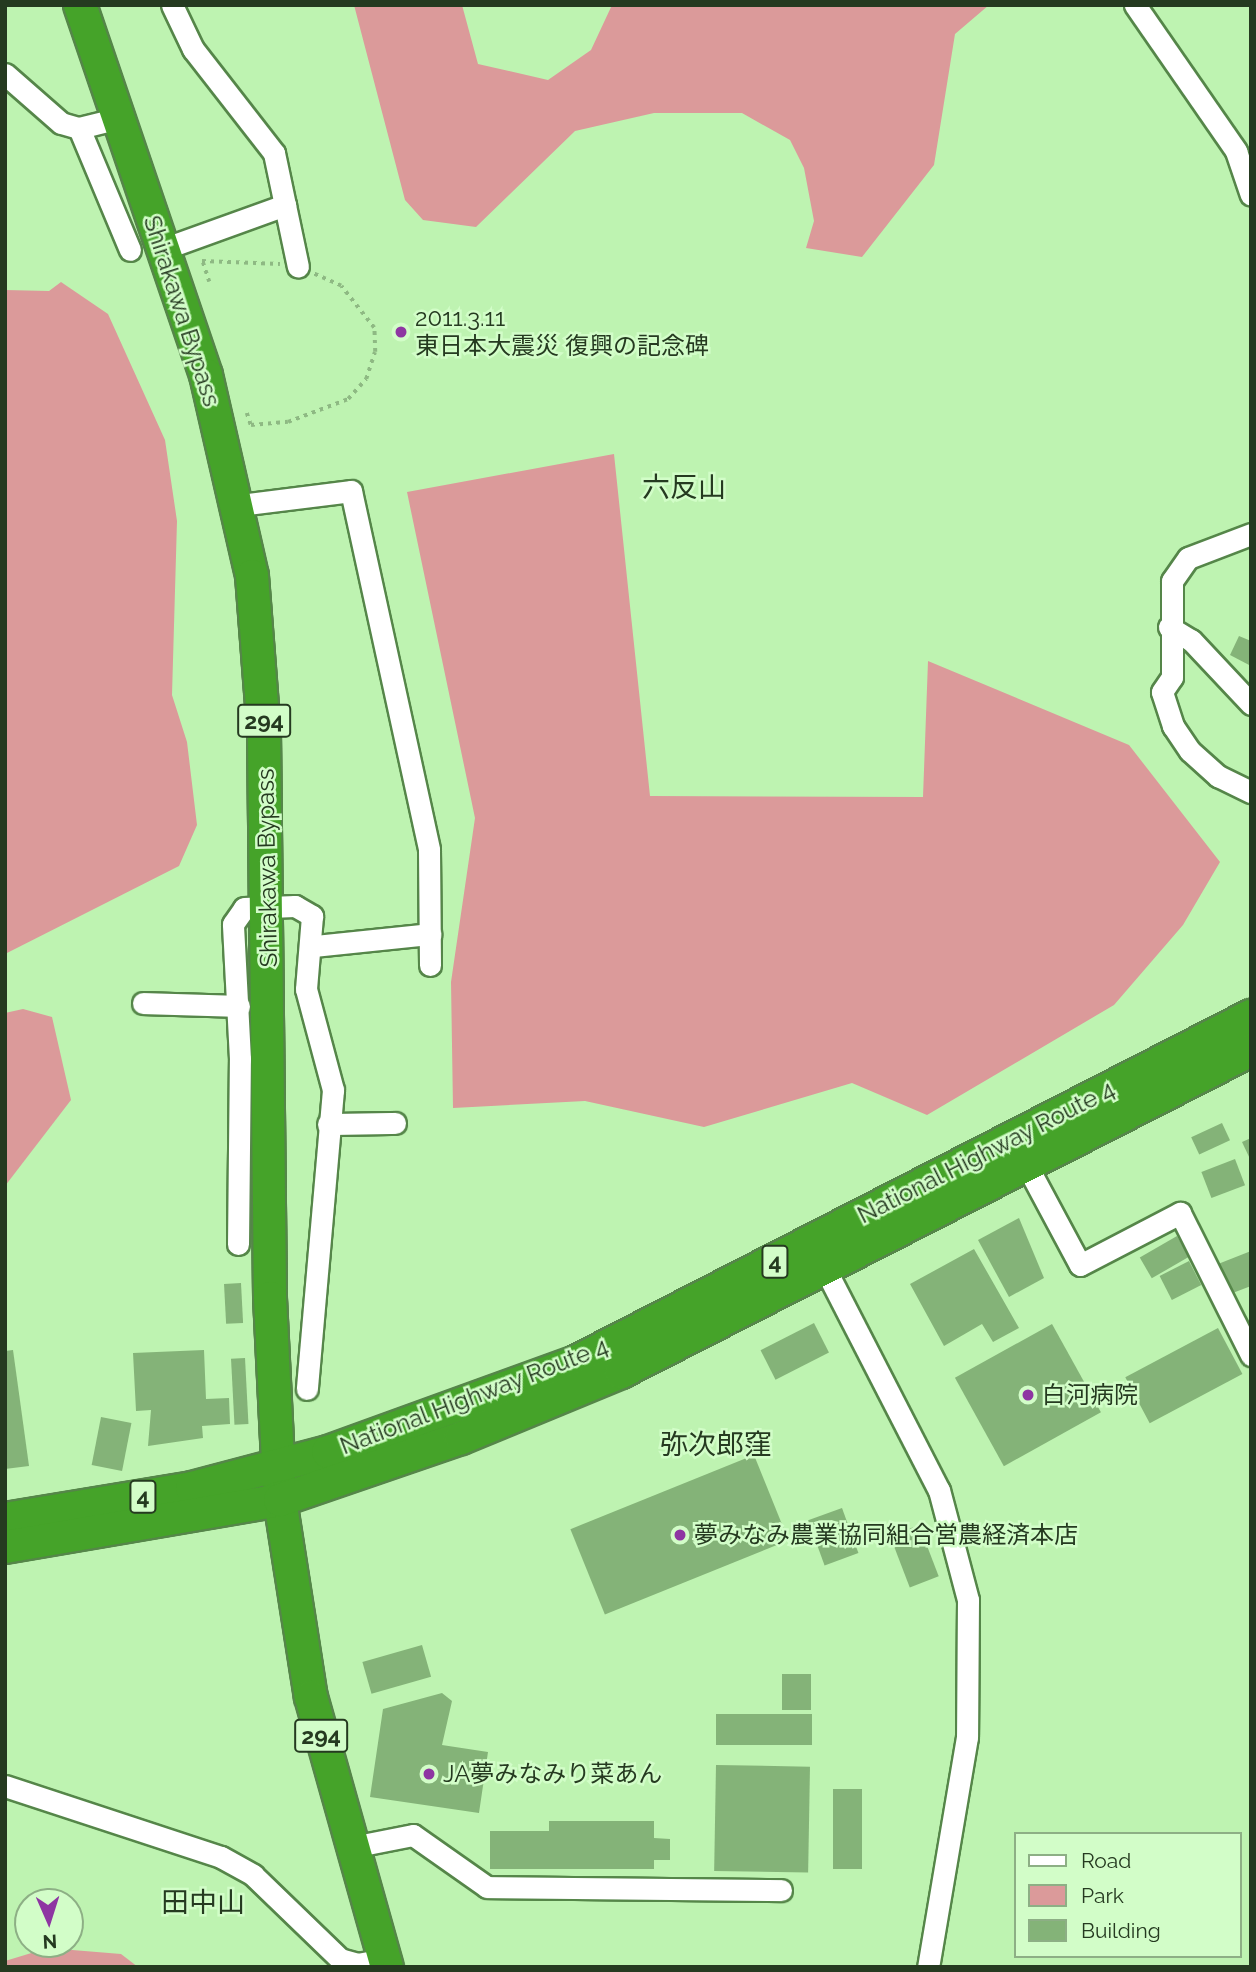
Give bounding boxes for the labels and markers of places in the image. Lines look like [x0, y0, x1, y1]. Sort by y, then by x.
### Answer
place label: 2011.3.11 東日本大震災 復興の記念碑 [415, 304, 709, 360]
marker: 2011.3.11 東日本大震災 復興の記念碑 [393, 324, 409, 340]
place label: 白河病院 [1042, 1381, 1138, 1409]
marker: 白河病院 [1020, 1387, 1036, 1403]
place label: 夢みなみ農業協同組合営農経済本店 [694, 1521, 1078, 1549]
marker: 夢みなみ農業協同組合営農経済本店 [672, 1527, 688, 1543]
place label: JA夢みなみり菜あん [443, 1760, 662, 1788]
marker: JA夢みなみり菜あん [421, 1766, 437, 1782]

